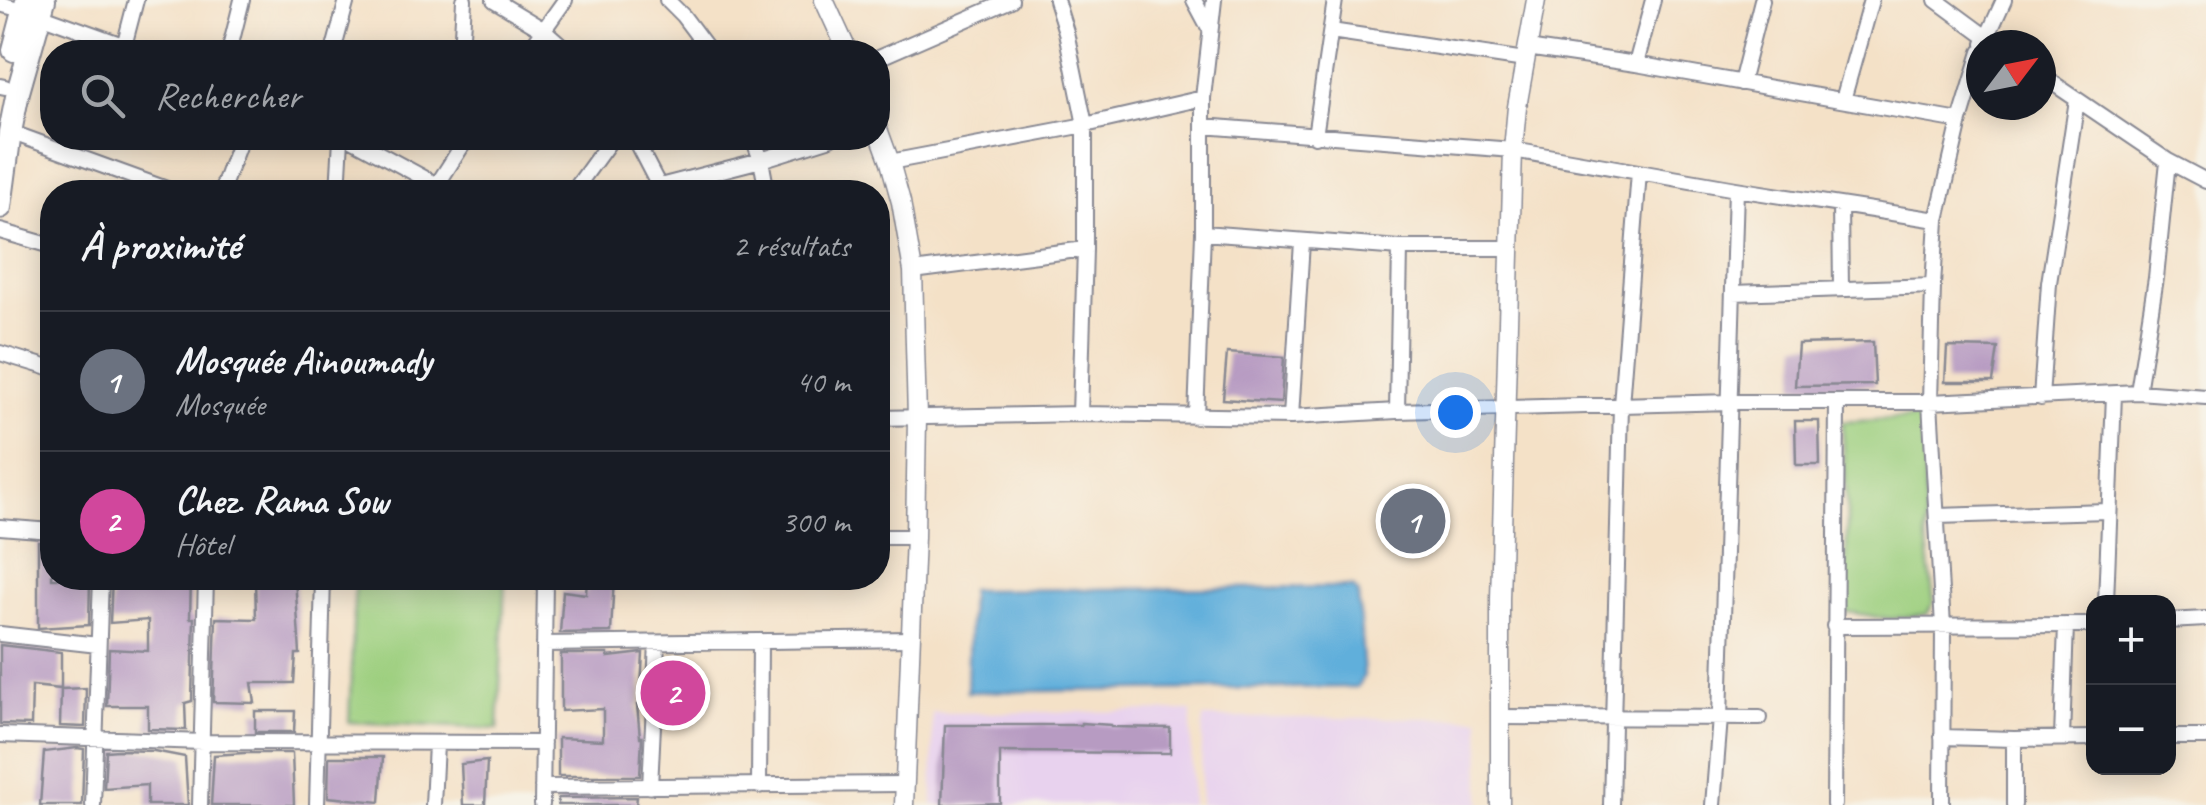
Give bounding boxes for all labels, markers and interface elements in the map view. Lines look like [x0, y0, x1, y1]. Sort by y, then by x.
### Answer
north arrow [1966, 30, 2056, 120]
search box [40, 40, 890, 150]
icon: search [75, 68, 130, 123]
text: Rechercher [155, 72, 301, 119]
text: À proximité [80, 219, 240, 272]
text: 2 résultats [733, 225, 850, 266]
text: Mosquée Ainoumady [175, 337, 432, 384]
text: 1 [105, 361, 120, 402]
text: 40 m [796, 361, 850, 402]
text: Mosquée [175, 384, 265, 425]
your location [1430, 387, 1481, 438]
text: Chez. Rama Sow [175, 477, 388, 524]
pin: 1 [1380, 484, 1446, 558]
text: 2 [105, 501, 120, 542]
text: 300 m [781, 501, 850, 542]
text: Hôtel [175, 524, 231, 565]
map controls [2086, 595, 2176, 775]
button: + [2086, 595, 2176, 685]
pin: 2 [640, 656, 706, 730]
button: − [2086, 685, 2176, 775]

